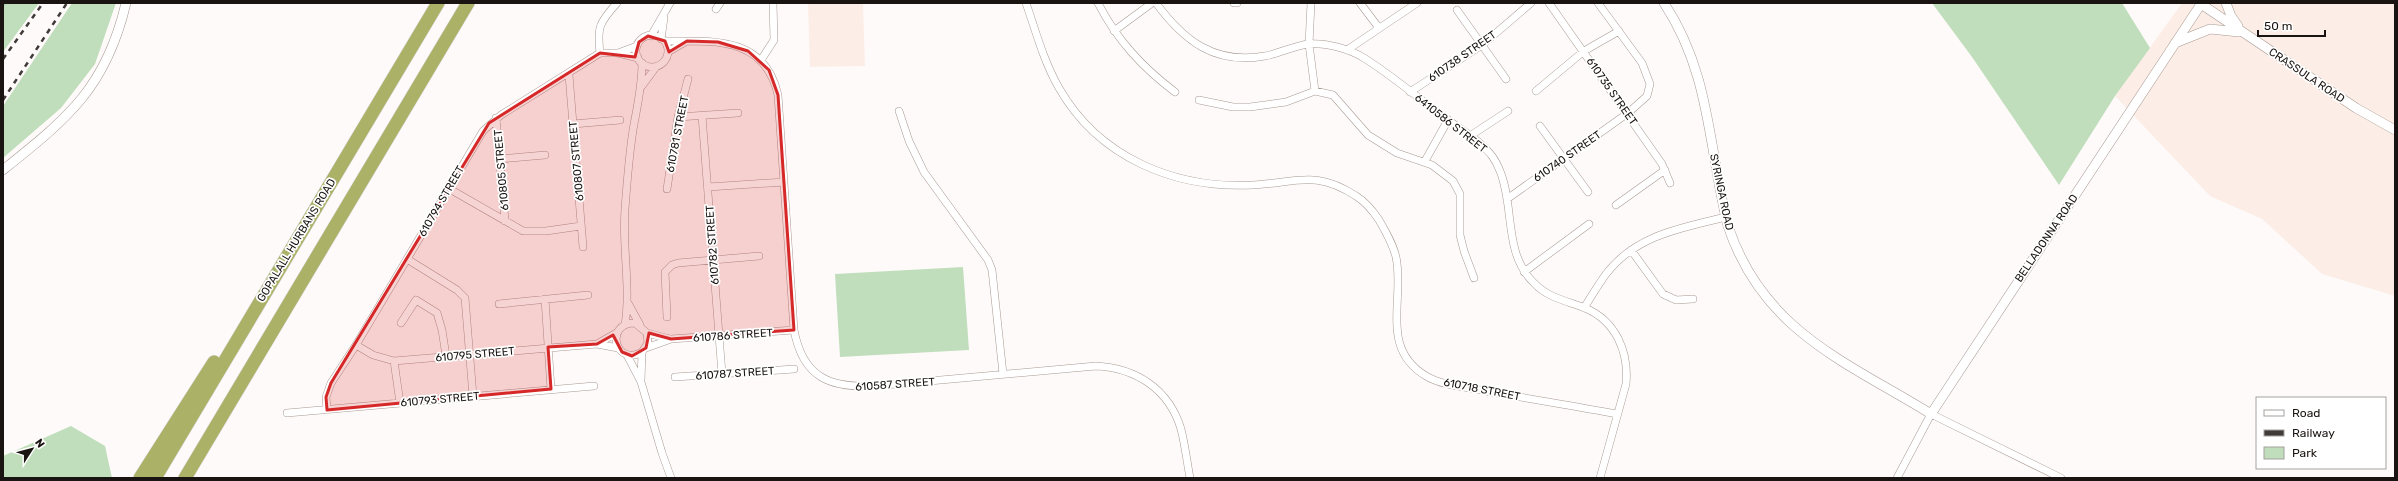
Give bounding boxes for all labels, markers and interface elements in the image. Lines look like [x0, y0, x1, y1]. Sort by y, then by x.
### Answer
scale bar [2258, 12, 2325, 38]
text: 50 m [2264, 19, 2292, 33]
street label: 610738 STREET [1426, 28, 1499, 85]
street label: CRASSULA ROAD [2266, 45, 2347, 106]
street label: 610735 STREET [1583, 55, 1640, 128]
street label: 6410586 STREET [1412, 91, 1490, 156]
street label: 610781 STREET [664, 94, 691, 174]
street label: 610807 STREET [566, 120, 586, 202]
street label: 610805 STREET [491, 128, 512, 211]
street label: 610740 STREET [1531, 128, 1604, 185]
street label: SYRINGA ROAD [1707, 153, 1736, 232]
street label: 610794 STREET [416, 163, 467, 239]
street label: GOPALALL HURBANS ROAD [254, 176, 338, 304]
street label: BELLADONNA ROAD [2012, 192, 2081, 285]
street label: 610782 STREET [703, 204, 722, 285]
street label: 610786 STREET [693, 326, 774, 345]
street label: 610795 STREET [435, 345, 516, 364]
street label: 610787 STREET [695, 364, 776, 383]
street label: 610587 STREET [855, 375, 936, 394]
street label: 610718 STREET [1442, 376, 1522, 403]
street label: 610793 STREET [400, 390, 481, 409]
legend [2256, 397, 2386, 469]
text: Road [2292, 406, 2320, 420]
text: Railway [2292, 426, 2335, 440]
north arrow [12, 429, 52, 469]
text: N [32, 436, 47, 451]
text: Park [2292, 446, 2318, 460]

